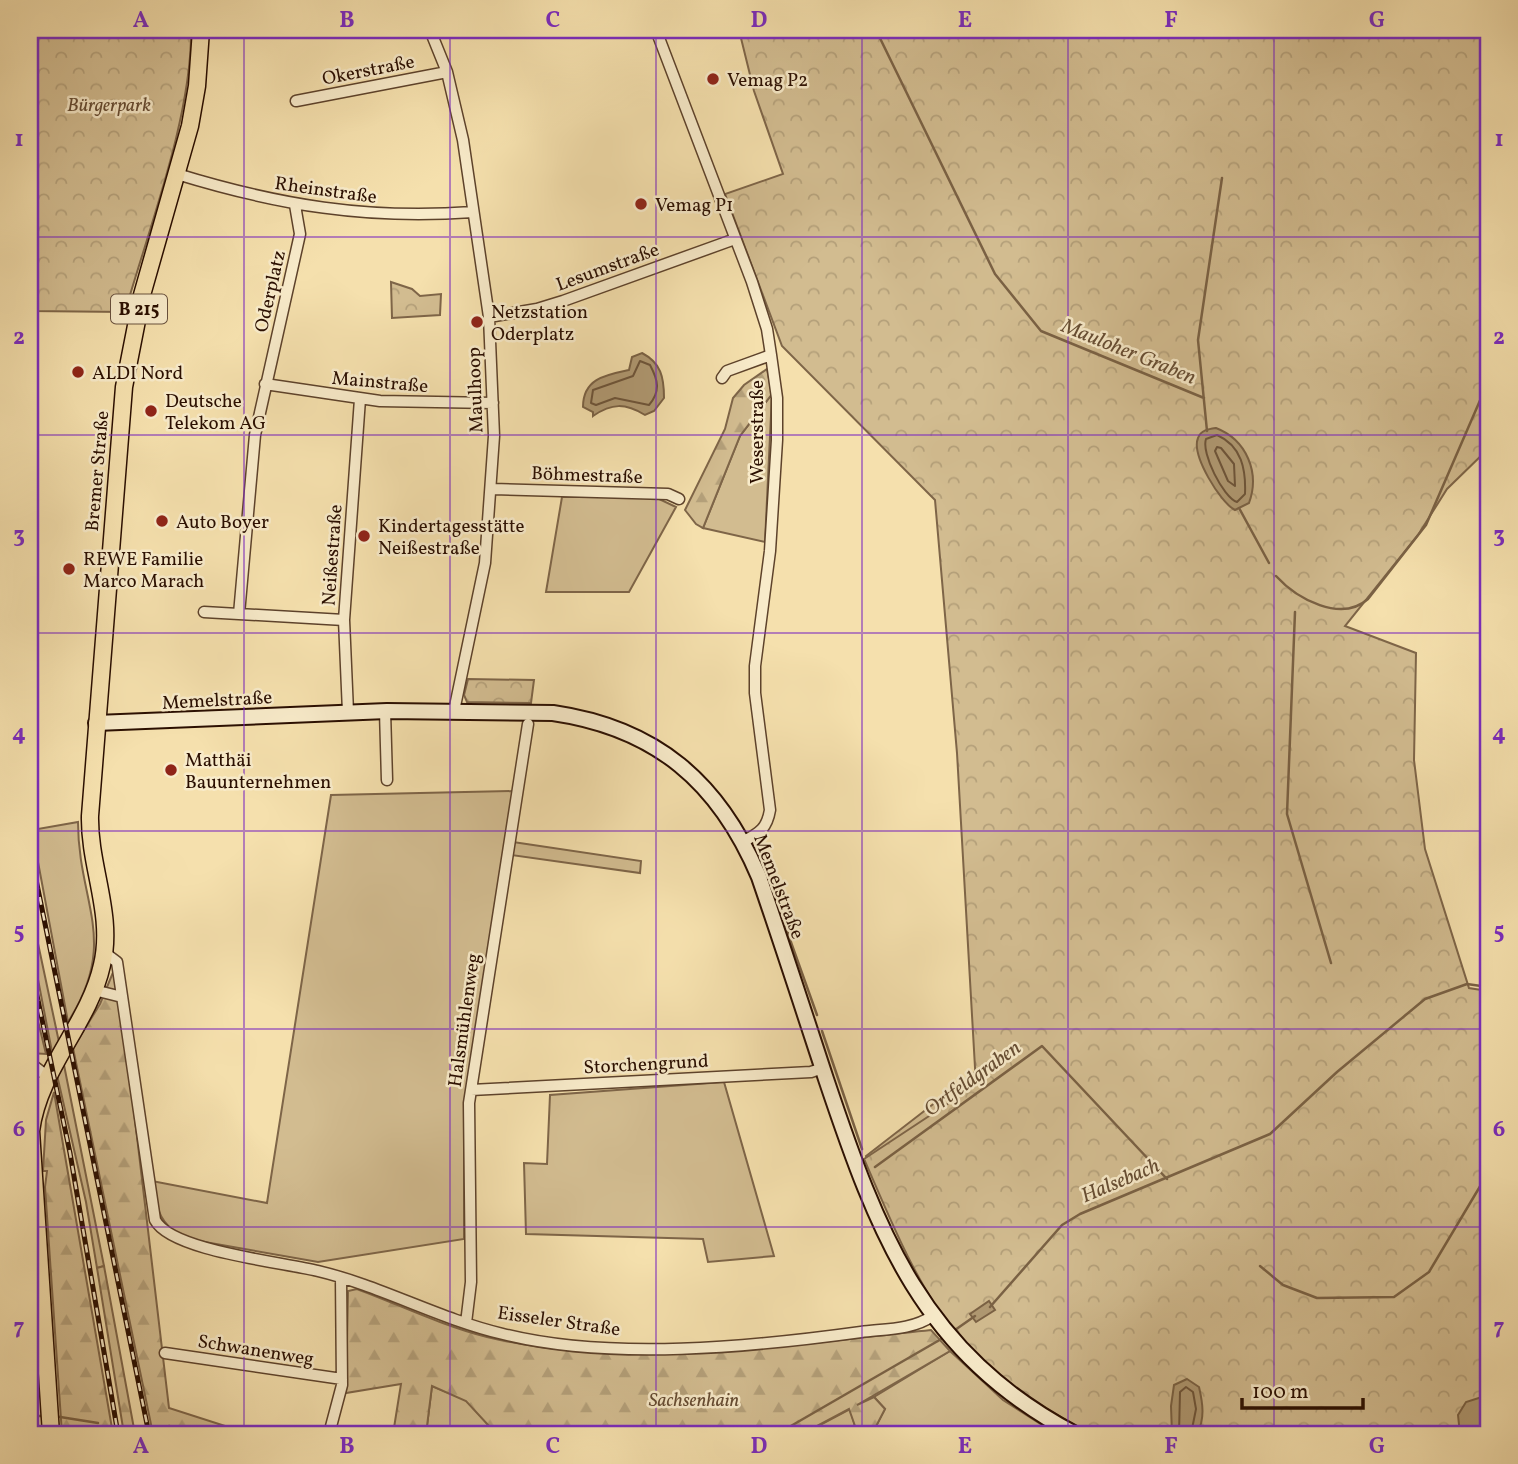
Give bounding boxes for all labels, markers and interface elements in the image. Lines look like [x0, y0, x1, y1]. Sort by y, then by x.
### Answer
text: A [133, 5, 149, 37]
text: B [339, 5, 355, 37]
text: C [546, 5, 560, 37]
text: D [751, 5, 768, 37]
text: E [958, 5, 972, 37]
text: F [1164, 5, 1178, 37]
text: G [1369, 5, 1385, 37]
street label: Okerstraße [320, 49, 417, 93]
place label: Vemag P2 [727, 68, 808, 94]
marker: Vemag P2 [705, 71, 721, 87]
park label: Bürgerpark [67, 93, 151, 119]
text: 1 [14, 124, 24, 156]
text: 1 [1494, 124, 1504, 156]
street label: Rheinstraße [273, 171, 379, 211]
place label: Vemag P1 [655, 193, 733, 219]
marker: Vemag P1 [633, 196, 649, 212]
street label: Lesumstraße [553, 237, 663, 299]
street label: Oderplatz [249, 248, 293, 335]
road number: B 215 [111, 295, 167, 324]
place label: Netzstation Oderplatz [491, 300, 588, 348]
water label: Mauloher Graben [1056, 312, 1200, 393]
marker: Netzstation Oderplatz [469, 314, 485, 330]
text: 2 [13, 322, 25, 354]
text: 2 [1493, 322, 1505, 354]
street label: Maulhoop [462, 346, 490, 433]
place label: ALDI Nord [92, 361, 183, 387]
marker: ALDI Nord [70, 364, 86, 380]
street label: Mainstraße [330, 366, 429, 400]
street label: Weserstraße [745, 380, 771, 484]
place label: Deutsche Telekom AG [165, 389, 266, 437]
marker: Deutsche Telekom AG [143, 403, 159, 419]
street label: Bremer Straße [80, 410, 116, 533]
street label: Böhmestraße [531, 461, 643, 491]
street label: Neißestraße [316, 503, 350, 607]
place label: Auto Boyer [176, 510, 269, 536]
marker: Auto Boyer [154, 513, 170, 529]
place label: Kindertagesstätte Neißestraße [378, 514, 525, 562]
text: 3 [13, 520, 25, 552]
text: 3 [1493, 520, 1505, 552]
marker: Kindertagesstätte Neißestraße [356, 528, 372, 544]
place label: REWE Familie Marco Marach [83, 547, 204, 595]
marker: REWE Familie Marco Marach [61, 561, 77, 577]
street label: Memelstraße [161, 685, 273, 717]
text: 4 [12, 718, 26, 750]
text: 4 [1492, 718, 1506, 750]
place label: Matthäi Bauunternehmen [185, 748, 331, 796]
marker: Matthäi Bauunternehmen [163, 762, 179, 778]
street label: Memelstraße [746, 831, 810, 943]
text: 5 [13, 916, 25, 948]
text: 5 [1493, 916, 1505, 948]
street label: Halsmühlenweg [443, 952, 487, 1089]
water label: Ortfeldgraben [918, 1034, 1028, 1124]
street label: Storchengrund [583, 1049, 709, 1081]
text: 6 [13, 1114, 25, 1146]
text: 6 [1493, 1114, 1505, 1146]
water label: Halsebach [1077, 1152, 1164, 1211]
street label: Eisseler Straße [496, 1300, 622, 1343]
text: 7 [14, 1312, 25, 1344]
text: 7 [1494, 1312, 1505, 1344]
street label: Schwanenweg [196, 1329, 316, 1373]
scale bar [1242, 1366, 1362, 1410]
text: 100 m [1252, 1378, 1309, 1407]
park label: Sachsenhain [649, 1388, 739, 1414]
text: A [133, 1431, 149, 1463]
text: B [339, 1431, 355, 1463]
text: C [546, 1431, 560, 1463]
text: D [751, 1431, 768, 1463]
text: E [958, 1431, 972, 1463]
text: F [1164, 1431, 1178, 1463]
text: G [1369, 1431, 1385, 1463]

